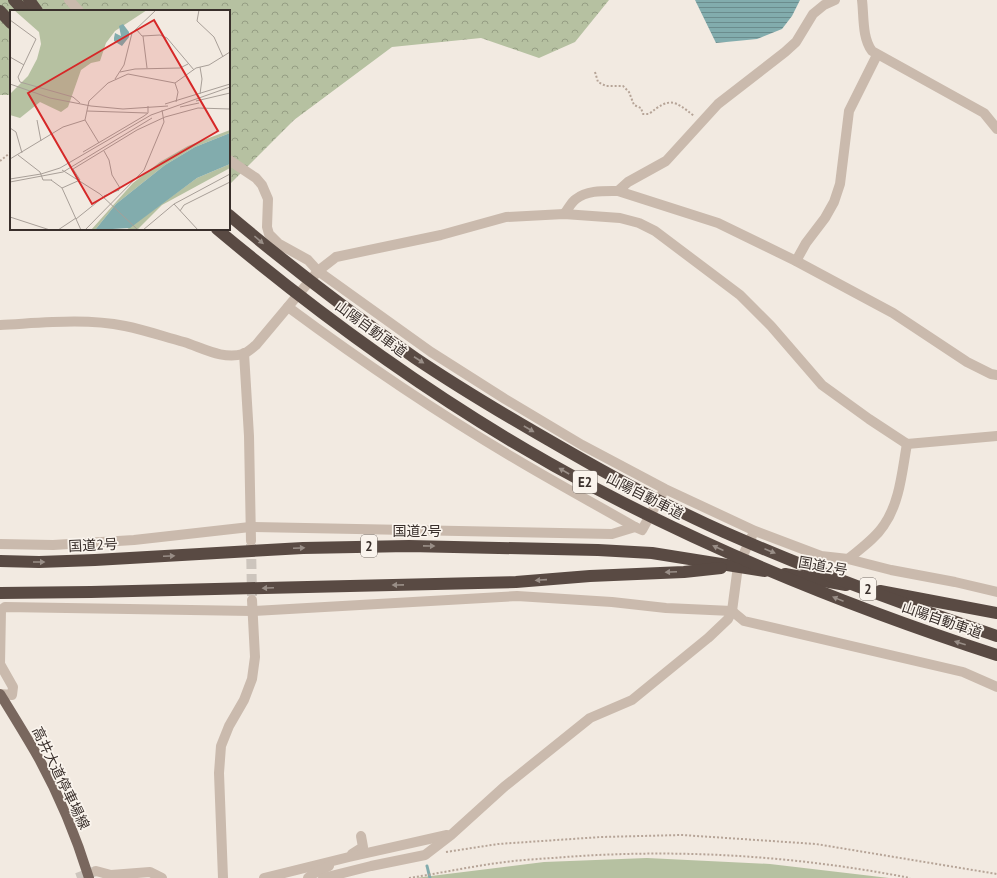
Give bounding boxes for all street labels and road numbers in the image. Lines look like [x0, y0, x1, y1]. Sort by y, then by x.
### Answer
street label: 山陽自動車道 [332, 297, 410, 361]
street label: 山陽自動車道 [603, 469, 687, 523]
road number: E2 [573, 471, 597, 493]
street label: 国道2号 [392, 522, 442, 540]
street label: 国道2号 [68, 535, 118, 555]
road number: 2 [361, 535, 377, 557]
street label: 国道2号 [797, 553, 849, 579]
road number: 2 [860, 578, 876, 600]
street label: 山陽自動車道 [899, 598, 985, 642]
street label: 高井大道停車場線 [28, 724, 94, 832]

